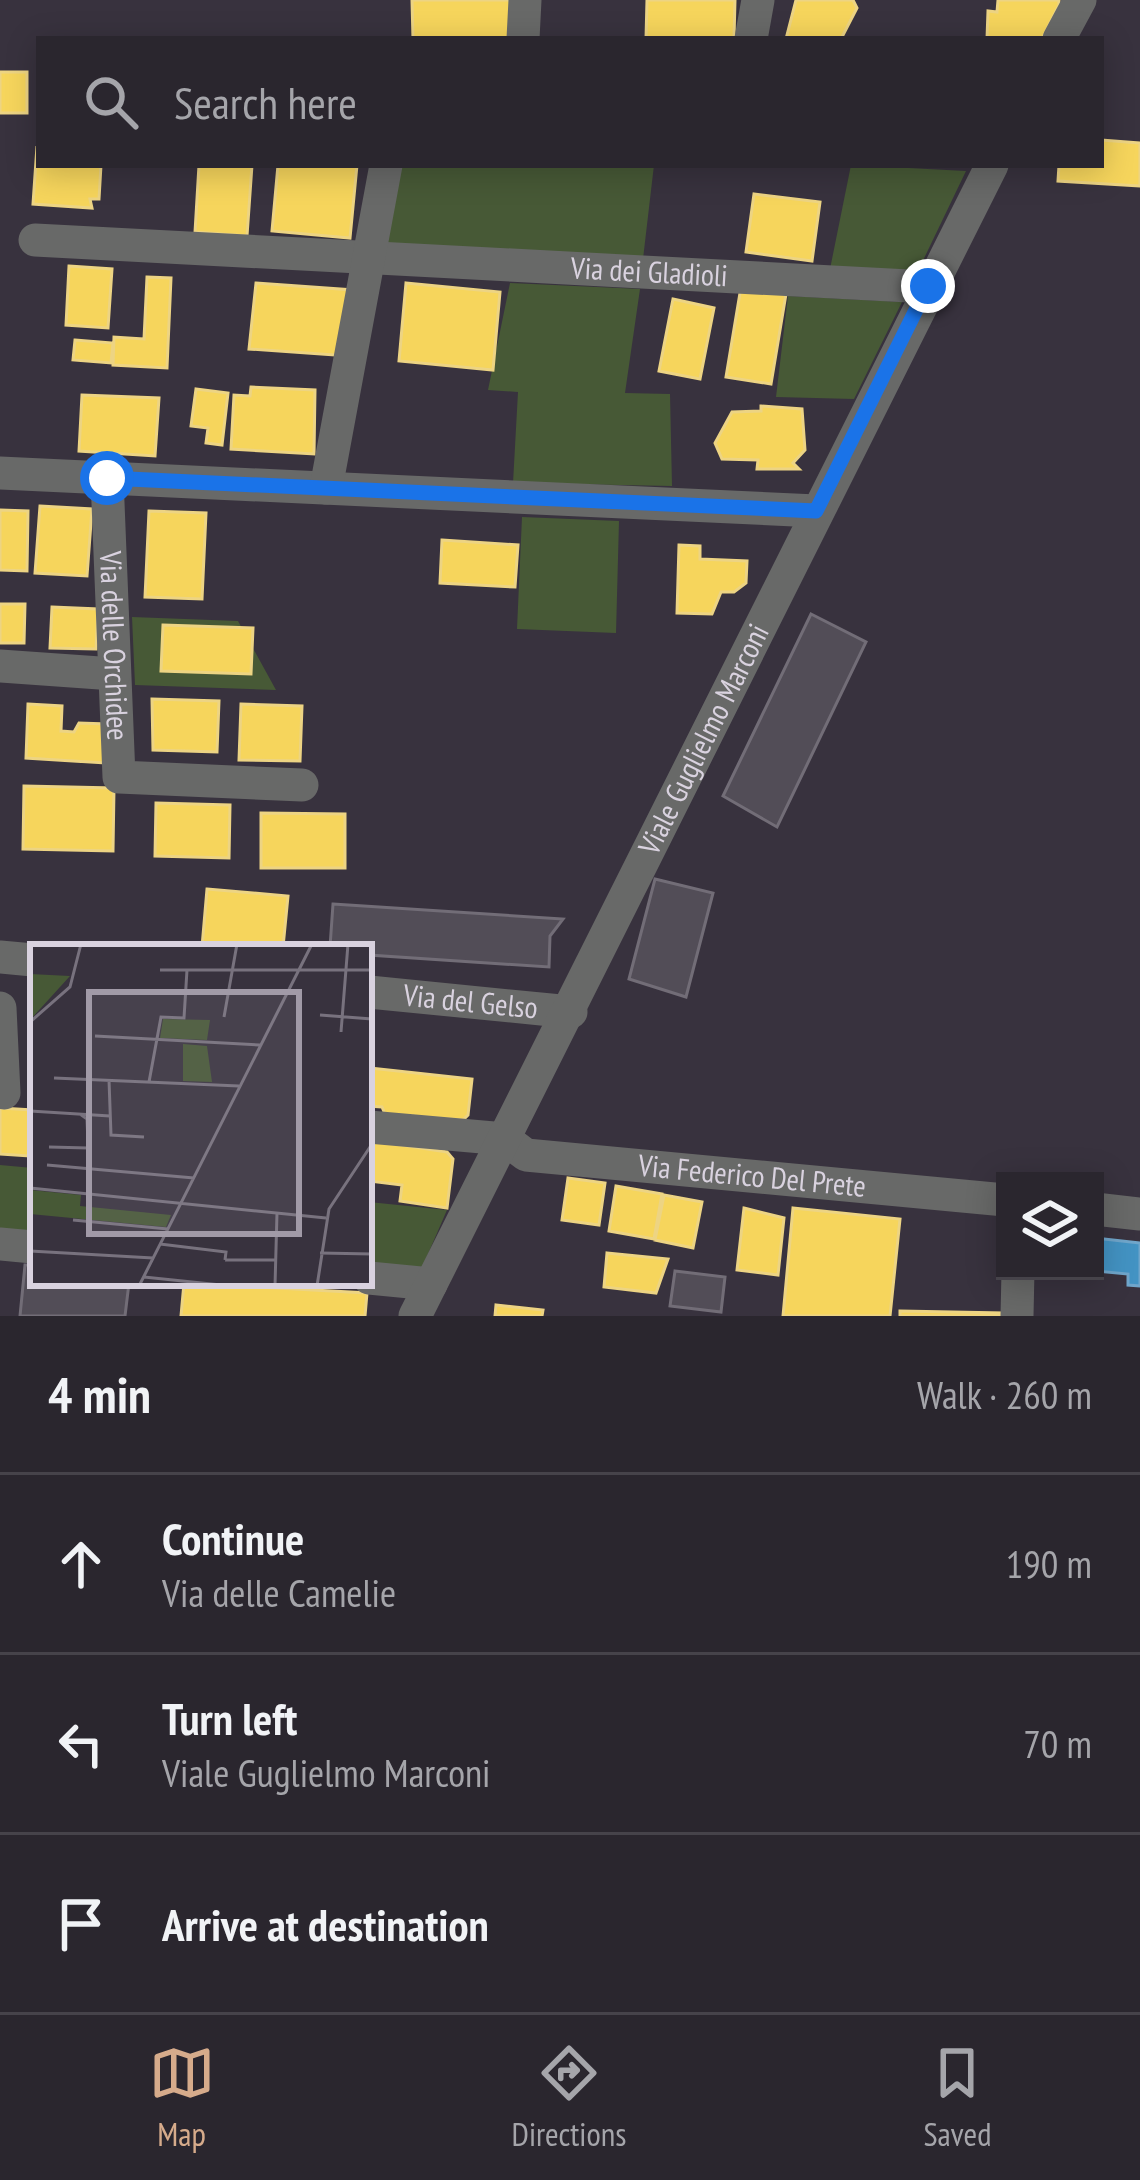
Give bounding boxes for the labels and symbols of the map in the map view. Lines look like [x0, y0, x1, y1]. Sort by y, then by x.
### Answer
street label: Via dei Gladioli [569, 247, 729, 294]
route end [901, 259, 955, 313]
route start [80, 451, 134, 505]
street label: Via delle Orchidee [92, 549, 139, 741]
street label: Viale Guglielmo Marconi [628, 617, 777, 861]
inset map [30, 944, 372, 1286]
street label: Via del Gelso [401, 974, 540, 1027]
street label: Via Federico Del Prete [636, 1145, 868, 1205]

